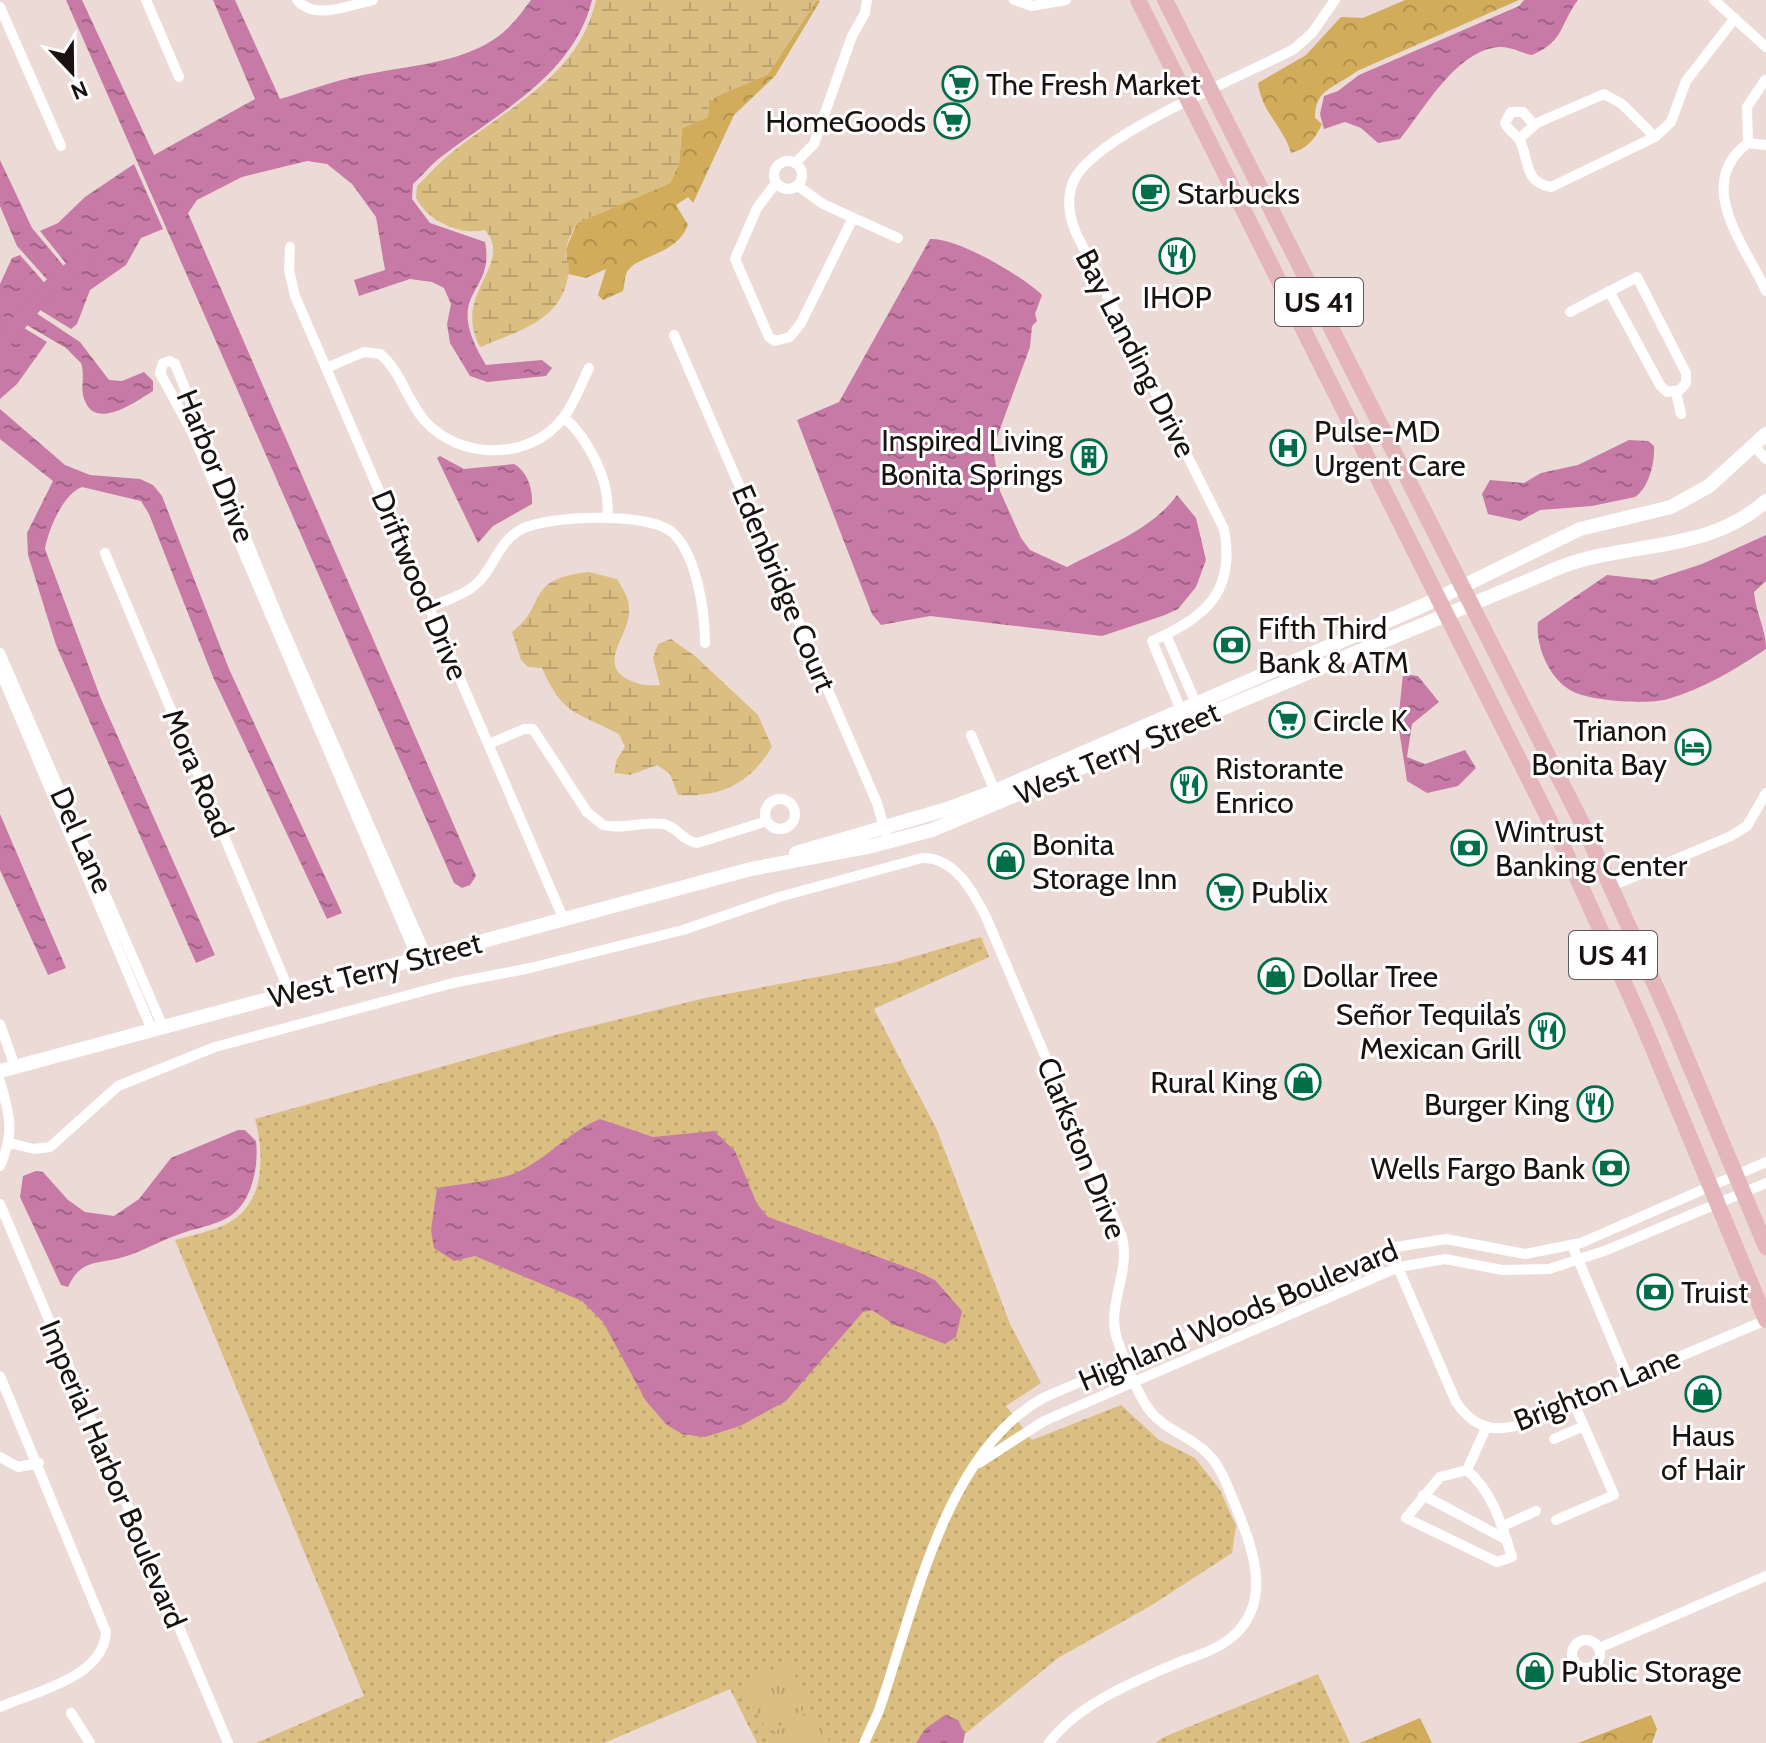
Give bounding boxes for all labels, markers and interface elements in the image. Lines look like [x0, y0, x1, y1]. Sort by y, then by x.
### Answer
north arrow [32, 32, 112, 112]
supermarket icon: The Fresh Market [941, 65, 979, 103]
place label: The Fresh Market [986, 66, 1201, 103]
text: N [67, 75, 92, 106]
supermarket icon: HomeGoods [933, 102, 971, 140]
place label: HomeGoods [765, 103, 926, 140]
cafe icon: Starbucks [1132, 174, 1170, 212]
place label: Starbucks [1177, 175, 1300, 212]
restaurant icon: IHOP [1158, 237, 1196, 275]
street label: Bay Landing Drive [1068, 243, 1204, 463]
road number: US 41 [1275, 278, 1363, 326]
place label: IHOP [1142, 279, 1212, 316]
street label: Harbor Drive [169, 384, 263, 548]
place label: Pulse-MD Urgent Care [1314, 413, 1466, 484]
place label: Inspired Living Bonita Springs [880, 422, 1064, 493]
hospital icon: Pulse-MD Urgent Care [1269, 429, 1307, 467]
building icon: Inspired Living Bonita Springs [1070, 438, 1108, 476]
street label: Edenbridge Court [724, 479, 844, 697]
street label: Driftwood Drive [363, 484, 477, 686]
place label: Fifth Third Bank & ATM [1258, 610, 1409, 681]
bank icon: Fifth Third Bank & ATM [1213, 626, 1251, 664]
street label: West Terry Street [1009, 693, 1225, 813]
supermarket icon: Circle K [1268, 701, 1306, 739]
place label: Circle K [1313, 702, 1408, 739]
street label: Mora Road [154, 703, 242, 843]
place label: Trianon Bonita Bay [1531, 712, 1667, 783]
hotel icon: Trianon Bonita Bay [1674, 728, 1712, 766]
place label: Ristorante Enrico [1215, 750, 1344, 821]
restaurant icon: Ristorante Enrico [1170, 766, 1208, 804]
street label: Del Lane [42, 781, 122, 899]
place label: Wintrust Banking Center [1495, 813, 1688, 884]
place label: Bonita Storage Inn [1032, 826, 1177, 897]
bank icon: Wintrust Banking Center [1450, 829, 1488, 867]
shop icon: Bonita Storage Inn [987, 842, 1025, 880]
supermarket icon: Publix [1206, 873, 1244, 911]
place label: Publix [1251, 874, 1328, 911]
street label: West Terry Street [265, 924, 485, 1016]
road number: US 41 [1569, 931, 1657, 979]
shop icon: Dollar Tree [1257, 957, 1295, 995]
place label: Dollar Tree [1302, 958, 1438, 995]
place label: Señor Tequila’s Mexican Grill [1336, 996, 1521, 1067]
restaurant icon: Señor Tequila’s Mexican Grill [1528, 1012, 1566, 1050]
street label: Clarkston Drive [1029, 1052, 1135, 1244]
shop icon: Rural King [1284, 1063, 1322, 1101]
place label: Rural King [1150, 1064, 1278, 1101]
restaurant icon: Burger King [1576, 1085, 1614, 1123]
place label: Burger King [1424, 1086, 1570, 1123]
bank icon: Wells Fargo Bank [1592, 1149, 1630, 1187]
place label: Wells Fargo Bank [1371, 1150, 1586, 1187]
street label: Highland Woods Boulevard [1073, 1231, 1403, 1399]
bank icon: Truist [1636, 1273, 1674, 1311]
place label: Truist [1681, 1274, 1748, 1311]
street label: Imperial Harbor Boulevard [31, 1314, 195, 1634]
street label: Brighton Lane [1508, 1339, 1686, 1439]
shop icon: Haus of Hair [1684, 1375, 1722, 1413]
place label: Haus of Hair [1661, 1417, 1746, 1488]
shop icon: Public Storage [1516, 1652, 1554, 1690]
place label: Public Storage [1561, 1653, 1742, 1690]

